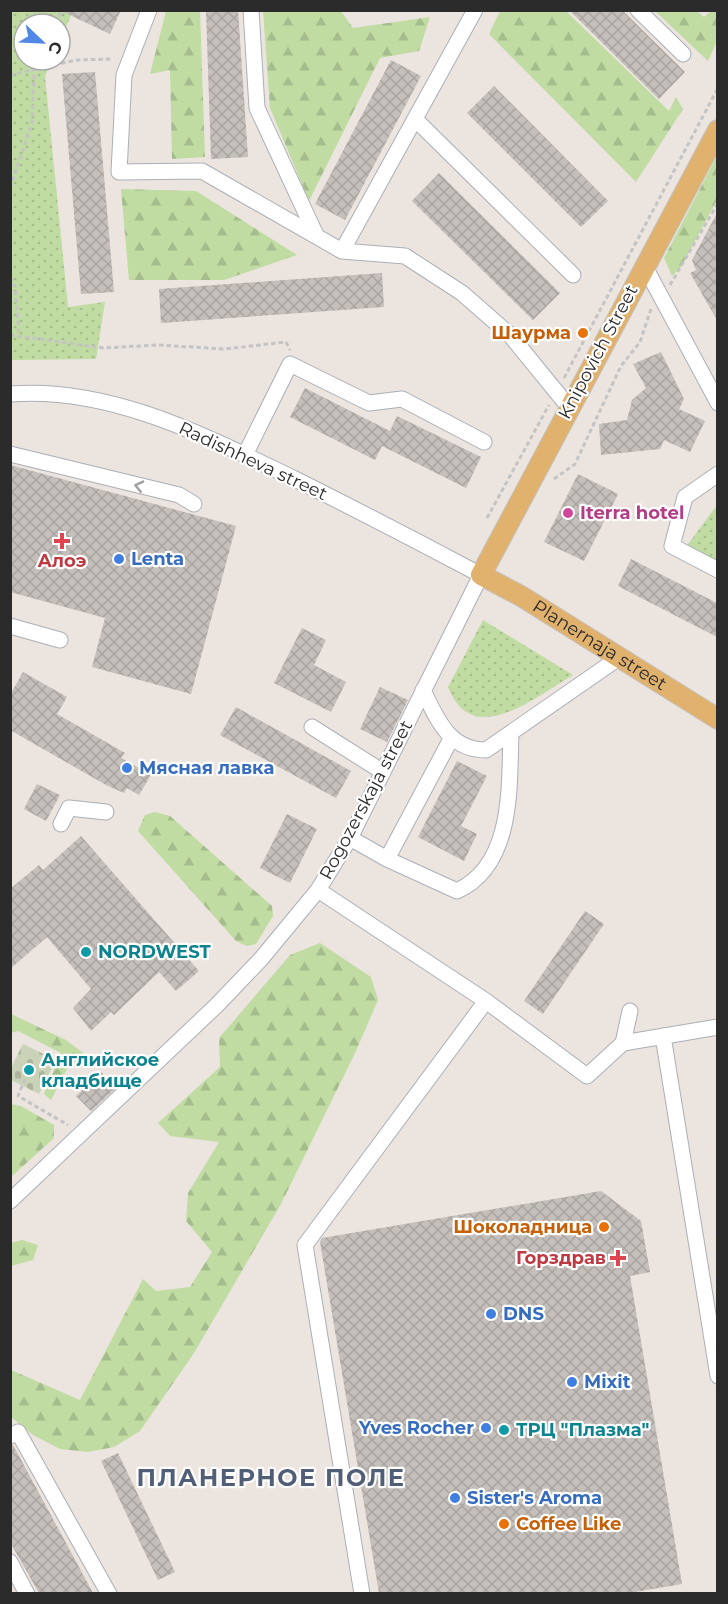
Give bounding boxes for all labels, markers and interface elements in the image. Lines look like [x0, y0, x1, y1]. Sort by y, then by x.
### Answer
north arrow [12, 12, 72, 72]
text: С [44, 39, 66, 57]
street label: Knipovich Street [553, 281, 643, 423]
place label: Шаурма [491, 322, 571, 344]
marker: Шаурма [576, 326, 590, 340]
street label: Radishheva street [175, 417, 331, 505]
one-way arrow [134, 480, 144, 493]
place label: Iterra hotel [580, 502, 684, 524]
marker: Iterra hotel [561, 506, 575, 520]
marker: Алоэ [55, 534, 69, 548]
place label: Lenta [131, 548, 184, 570]
place label: Алоэ [38, 550, 87, 572]
marker: Lenta [112, 552, 126, 566]
street label: Planernaja street [529, 595, 671, 695]
street label: Rogozerskaja street [315, 717, 417, 883]
place label: Мясная лавка [139, 757, 274, 779]
marker: Мясная лавка [120, 761, 134, 775]
place label: NORDWEST [98, 941, 211, 963]
marker: NORDWEST [79, 945, 93, 959]
place label: Английское кладбище [41, 1049, 159, 1092]
marker: Английское кладбище [22, 1063, 36, 1077]
place label: Шоколадница [453, 1216, 592, 1238]
marker: Шоколадница [597, 1220, 611, 1234]
place label: Горздрав [516, 1247, 606, 1269]
marker: Горздрав [611, 1251, 625, 1265]
place label: DNS [503, 1303, 544, 1325]
marker: DNS [484, 1307, 498, 1321]
place label: Mixit [584, 1371, 631, 1393]
marker: Mixit [565, 1375, 579, 1389]
place label: Yves Rocher [358, 1417, 474, 1439]
place label: ТРЦ "Плазма" [516, 1419, 649, 1441]
marker: Yves Rocher [479, 1421, 493, 1435]
marker: ТРЦ "Плазма" [497, 1423, 511, 1437]
district label: ПЛАНЕРНОЕ ПОЛЕ [137, 1463, 405, 1492]
place label: Sister's Aroma [467, 1487, 602, 1509]
marker: Sister's Aroma [448, 1491, 462, 1505]
place label: Coffee Like [516, 1513, 621, 1535]
marker: Coffee Like [497, 1517, 511, 1531]

